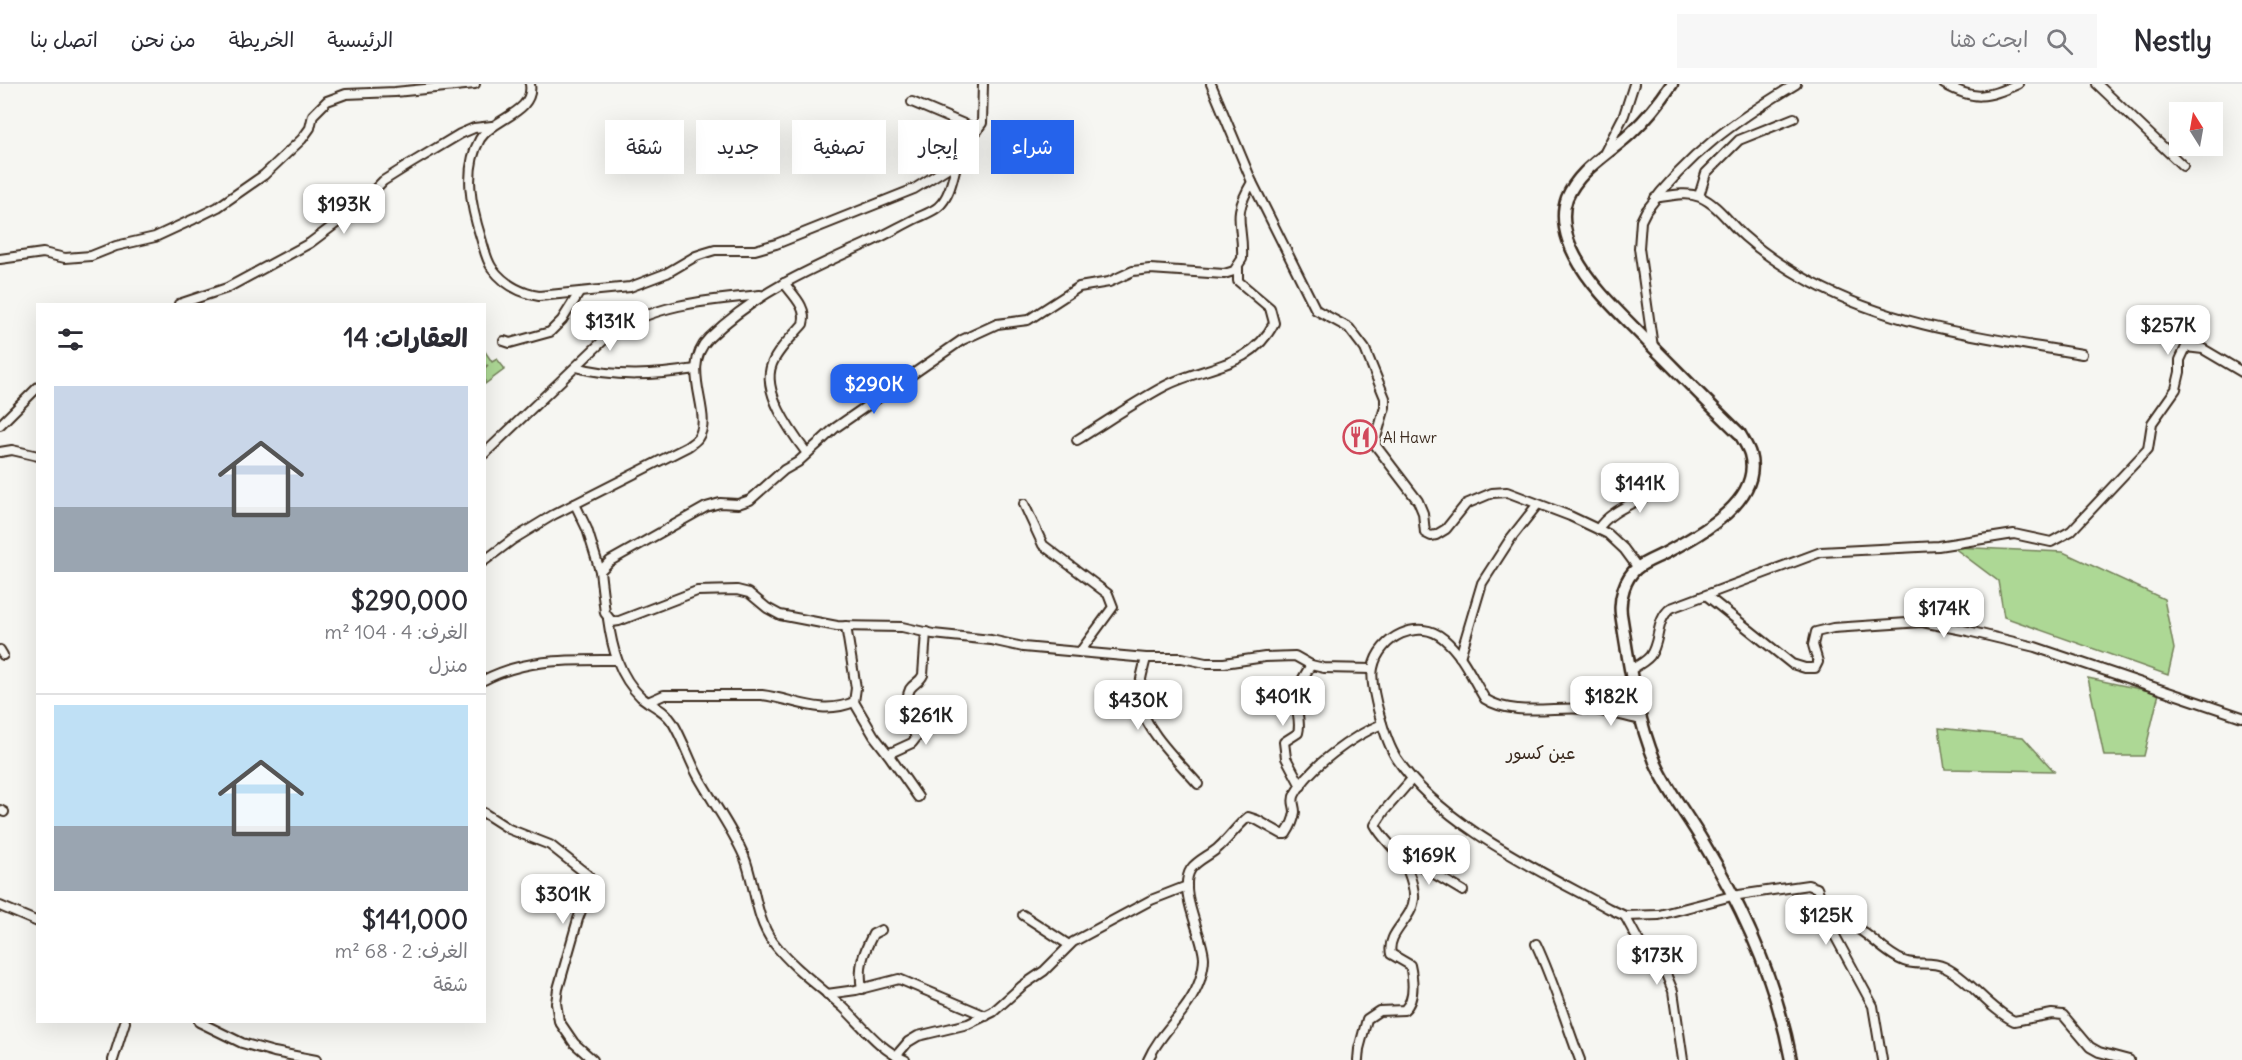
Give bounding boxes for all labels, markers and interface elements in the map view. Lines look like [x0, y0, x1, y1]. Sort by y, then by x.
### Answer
search box [1677, 14, 2097, 68]
text: Nestly [2133, 23, 2212, 59]
text: ابحث هنا [1950, 25, 2028, 53]
icon: search [2043, 25, 2076, 58]
text: اتصل بنا [30, 26, 98, 53]
text: من نحن [131, 26, 196, 53]
text: الخريطة [229, 26, 294, 53]
text: الرئيسية [327, 26, 393, 53]
north arrow [2169, 102, 2223, 156]
map controls [2169, 102, 2223, 156]
chip: شقة [605, 120, 684, 174]
chip: جديد [696, 120, 780, 174]
chip: تصفية [792, 120, 886, 174]
chip: إيجار [898, 120, 979, 174]
chip: شراء [991, 120, 1074, 174]
pin: $193K [302, 184, 386, 235]
text: $193K [317, 191, 371, 216]
pin: $131K [568, 301, 652, 352]
pin: $257K [2126, 305, 2210, 356]
text: $131K [585, 308, 635, 333]
text: $257K [2140, 312, 2196, 337]
text: العقارات: 14 [343, 321, 468, 354]
icon: filters [54, 323, 87, 356]
pin: $290K [832, 364, 916, 415]
text: $290K [844, 371, 904, 396]
restaurant icon: Al Hawr [1342, 419, 1378, 455]
icon: home [207, 425, 315, 533]
place label: Al Hawr [1383, 428, 1437, 447]
pin: $141K [1598, 463, 1682, 514]
text: $141K [1615, 470, 1665, 495]
text: $290,000 [351, 584, 468, 617]
pin: $174K [1902, 588, 1986, 639]
text: $174K [1918, 595, 1970, 620]
text: الغرف: 4 · 104 m² [325, 619, 468, 644]
text: منزل [429, 652, 468, 677]
pin: $401K [1241, 676, 1325, 727]
pin: $182K [1569, 676, 1653, 727]
pin: $430K [1096, 680, 1180, 731]
text: $401K [1255, 683, 1311, 708]
text: $182K [1584, 683, 1638, 708]
text: $430K [1108, 687, 1168, 712]
pin: $261K [884, 695, 968, 746]
text: $261K [899, 702, 953, 727]
district label: عين كسور [1505, 741, 1575, 764]
icon: home [207, 744, 315, 852]
pin: $169K [1387, 835, 1471, 886]
text: $169K [1402, 842, 1456, 867]
pin: $301K [521, 874, 605, 925]
text: $301K [535, 881, 591, 906]
pin: $125K [1784, 895, 1868, 946]
text: $125K [1799, 902, 1853, 927]
text: $141,000 [362, 903, 468, 936]
pin: $173K [1615, 935, 1699, 986]
text: الغرف: 2 · 68 m² [335, 938, 468, 963]
text: $173K [1631, 942, 1683, 967]
text: شقة [433, 971, 468, 996]

